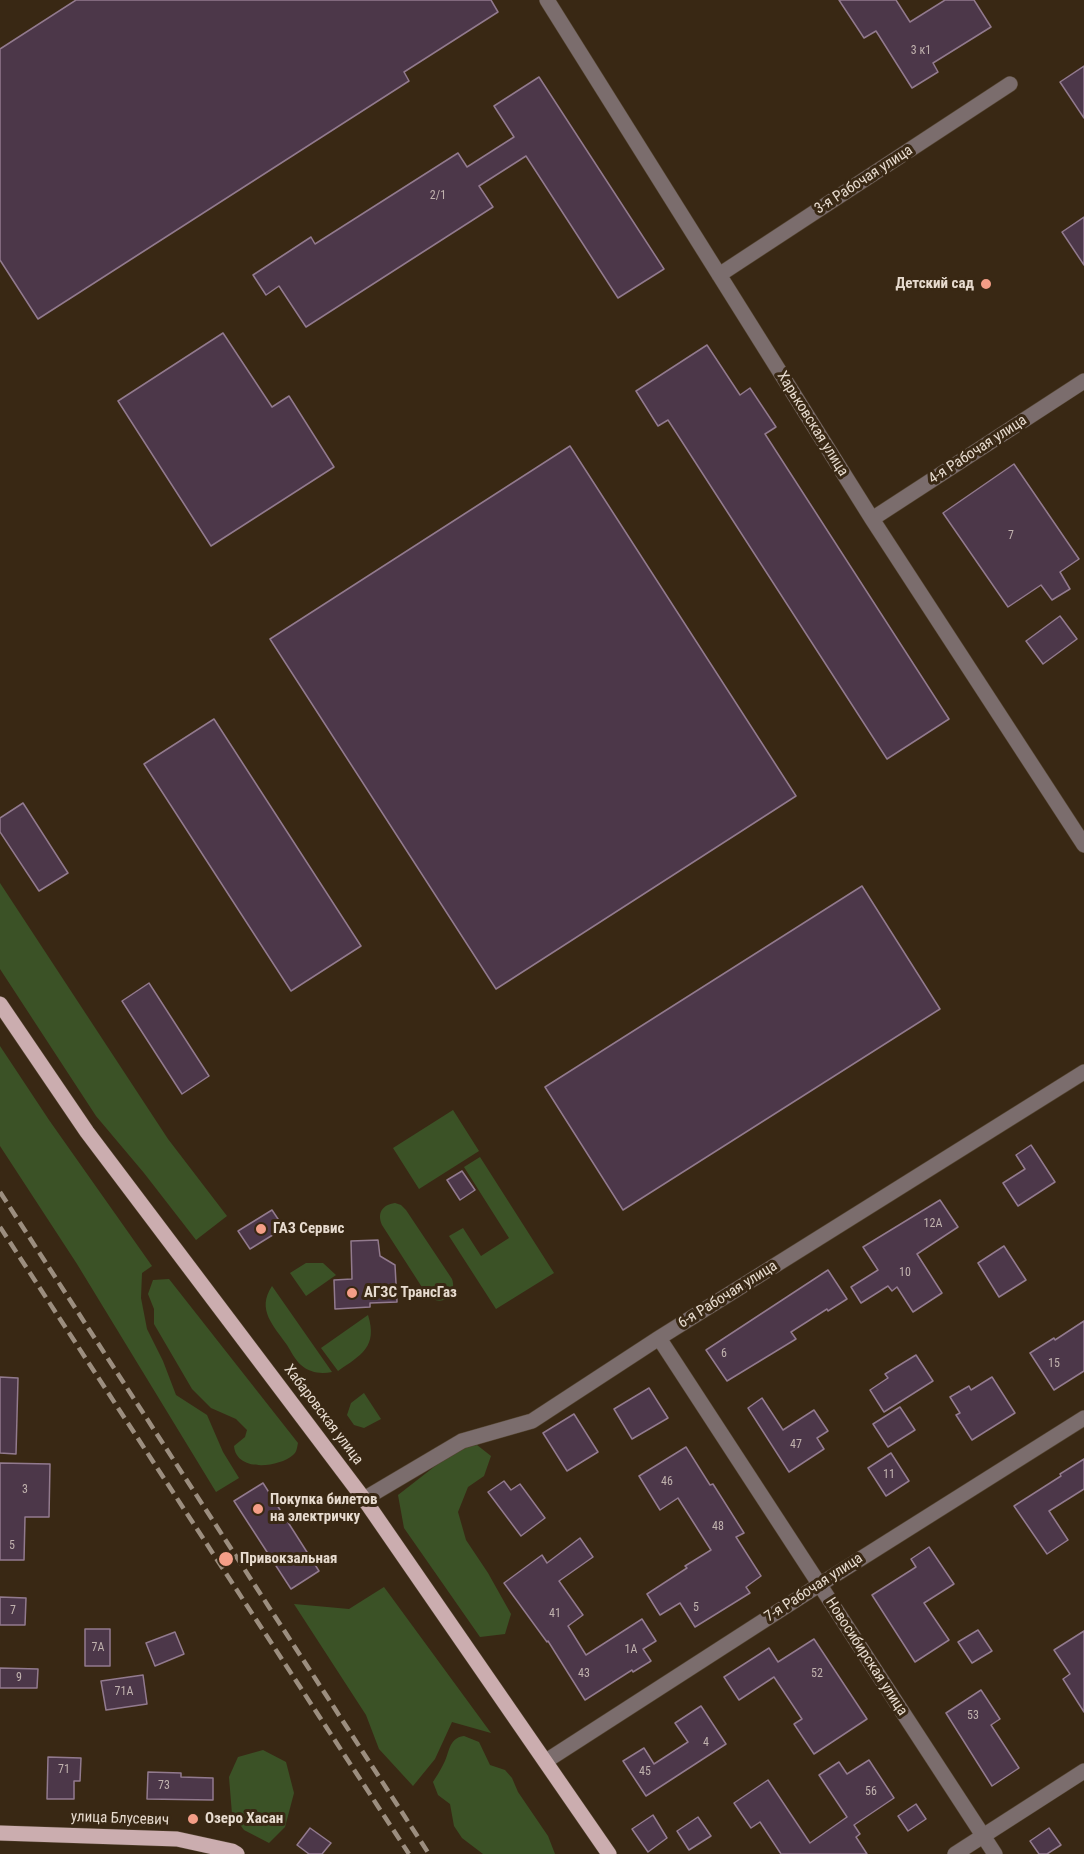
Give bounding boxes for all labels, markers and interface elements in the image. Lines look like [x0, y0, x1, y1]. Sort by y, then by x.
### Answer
house number: 3 к1 [911, 44, 931, 58]
street label: 3-я Рабочая улица [812, 142, 916, 218]
house number: 2/1 [430, 189, 446, 203]
place label: Детский сад [895, 275, 974, 293]
marker: Детский сад [979, 277, 993, 291]
street label: Харьковская улица [772, 368, 852, 480]
street label: 4-я Рабочая улица [926, 412, 1030, 488]
house number: 7 [1008, 529, 1014, 543]
house number: 12А [924, 1217, 942, 1231]
place label: ГАЗ Сервис [273, 1220, 344, 1238]
marker: ГАЗ Сервис [254, 1222, 268, 1236]
street label: 6-я Рабочая улица [675, 1257, 781, 1333]
house number: 10 [899, 1266, 911, 1280]
place label: АГЗС ТрансГаз [364, 1284, 457, 1302]
marker: АГЗС ТрансГаз [345, 1286, 359, 1300]
house number: 6 [721, 1347, 727, 1361]
house number: 15 [1048, 1357, 1060, 1371]
street label: Хабаровская улица [279, 1361, 367, 1469]
house number: 47 [790, 1438, 802, 1452]
house number: 11 [883, 1468, 895, 1482]
house number: 46 [661, 1475, 673, 1489]
house number: 3 [22, 1483, 28, 1497]
place label: Покупка билетов на электричку [270, 1491, 378, 1526]
marker: Покупка билетов на электричку [251, 1502, 265, 1516]
house number: 48 [712, 1520, 724, 1534]
house number: 5 [9, 1539, 15, 1553]
marker: Привокзальная [217, 1550, 235, 1568]
place label: Привокзальная [240, 1550, 337, 1568]
street label: 7-я Рабочая улица [762, 1550, 866, 1626]
street label: Новосибирская улица [821, 1595, 911, 1719]
house number: 5 [693, 1601, 699, 1615]
house number: 7 [10, 1604, 16, 1618]
house number: 41 [549, 1607, 561, 1621]
house number: 7А [92, 1641, 104, 1655]
house number: 1А [625, 1643, 637, 1657]
house number: 43 [578, 1667, 590, 1681]
house number: 52 [811, 1667, 823, 1681]
house number: 9 [16, 1671, 22, 1685]
house number: 71А [115, 1685, 133, 1699]
house number: 53 [967, 1709, 979, 1723]
house number: 4 [703, 1736, 709, 1750]
house number: 71 [58, 1763, 70, 1777]
house number: 45 [639, 1765, 651, 1779]
house number: 73 [158, 1779, 170, 1793]
house number: 56 [865, 1785, 877, 1799]
street label: улица Блусевич [71, 1808, 169, 1830]
place label: Озеро Хасан [205, 1810, 283, 1828]
marker: Озеро Хасан [186, 1812, 200, 1826]

